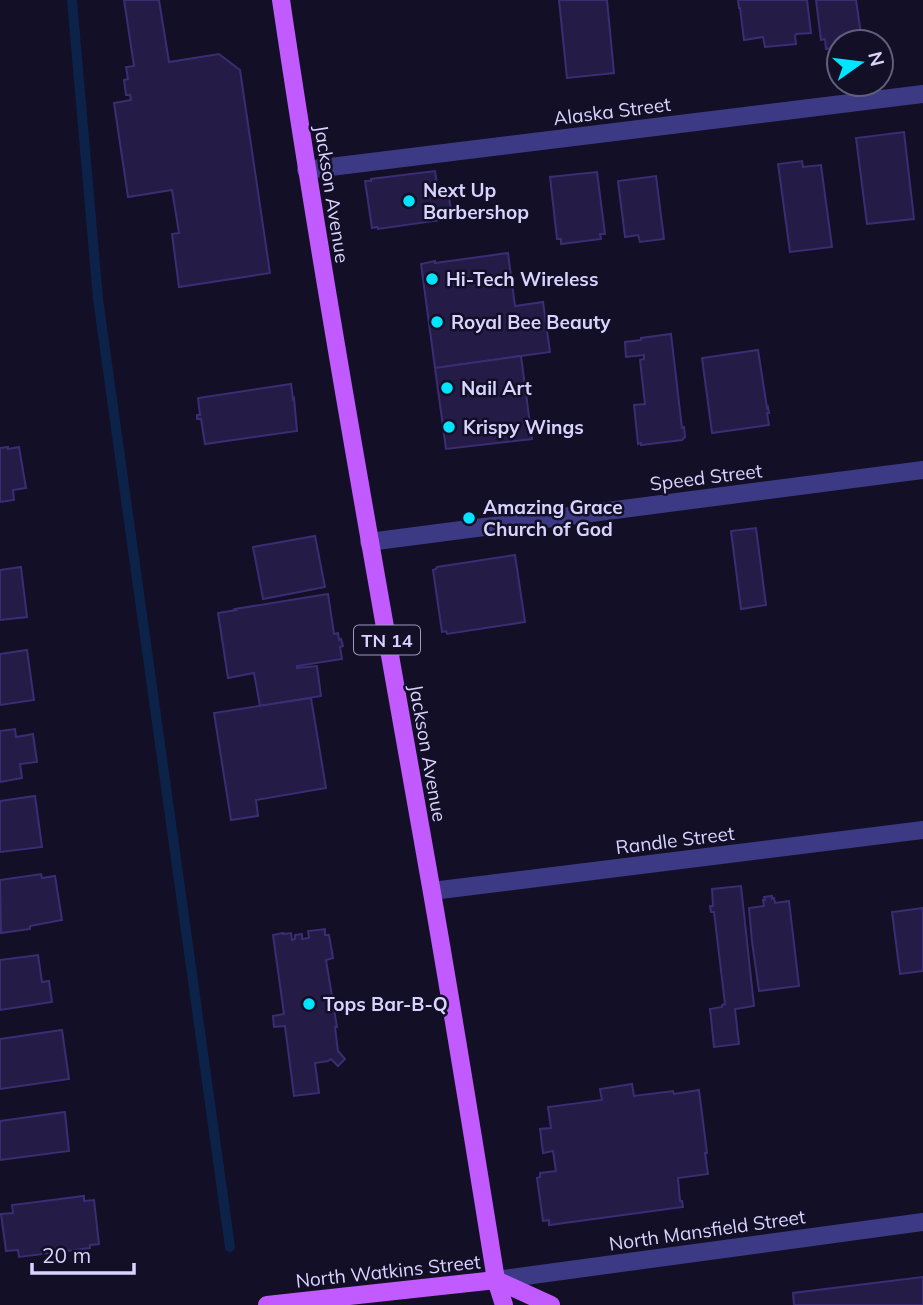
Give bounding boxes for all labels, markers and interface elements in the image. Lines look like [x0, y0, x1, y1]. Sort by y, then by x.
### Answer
north arrow [825, 28, 895, 98]
text: N [863, 49, 890, 69]
street label: Alaska Street [552, 92, 672, 130]
street label: Jackson Avenue [309, 123, 355, 265]
place label: Next Up Barbershop [423, 178, 529, 224]
marker: Next Up Barbershop [401, 193, 417, 209]
place label: Hi-Tech Wireless [446, 267, 598, 291]
marker: Hi-Tech Wireless [424, 271, 440, 287]
place label: Royal Bee Beauty [451, 310, 611, 334]
marker: Royal Bee Beauty [429, 314, 445, 330]
place label: Nail Art [461, 376, 532, 400]
marker: Nail Art [439, 380, 455, 396]
place label: Krispy Wings [463, 415, 584, 439]
marker: Krispy Wings [441, 419, 457, 435]
street label: Speed Street [649, 458, 764, 496]
place label: Amazing Grace Church of God [483, 495, 623, 541]
marker: Amazing Grace Church of God [461, 510, 477, 526]
road number: TN 14 [354, 626, 420, 654]
street label: Jackson Avenue [404, 682, 452, 824]
street label: Randle Street [614, 821, 736, 859]
place label: Tops Bar-B-Q [323, 992, 448, 1016]
marker: Tops Bar-B-Q [301, 996, 317, 1012]
street label: North Mansfield Street [607, 1204, 807, 1256]
scale bar [32, 1232, 133, 1276]
text: 20 m [42, 1242, 91, 1268]
street label: North Watkins Street [294, 1249, 482, 1293]

